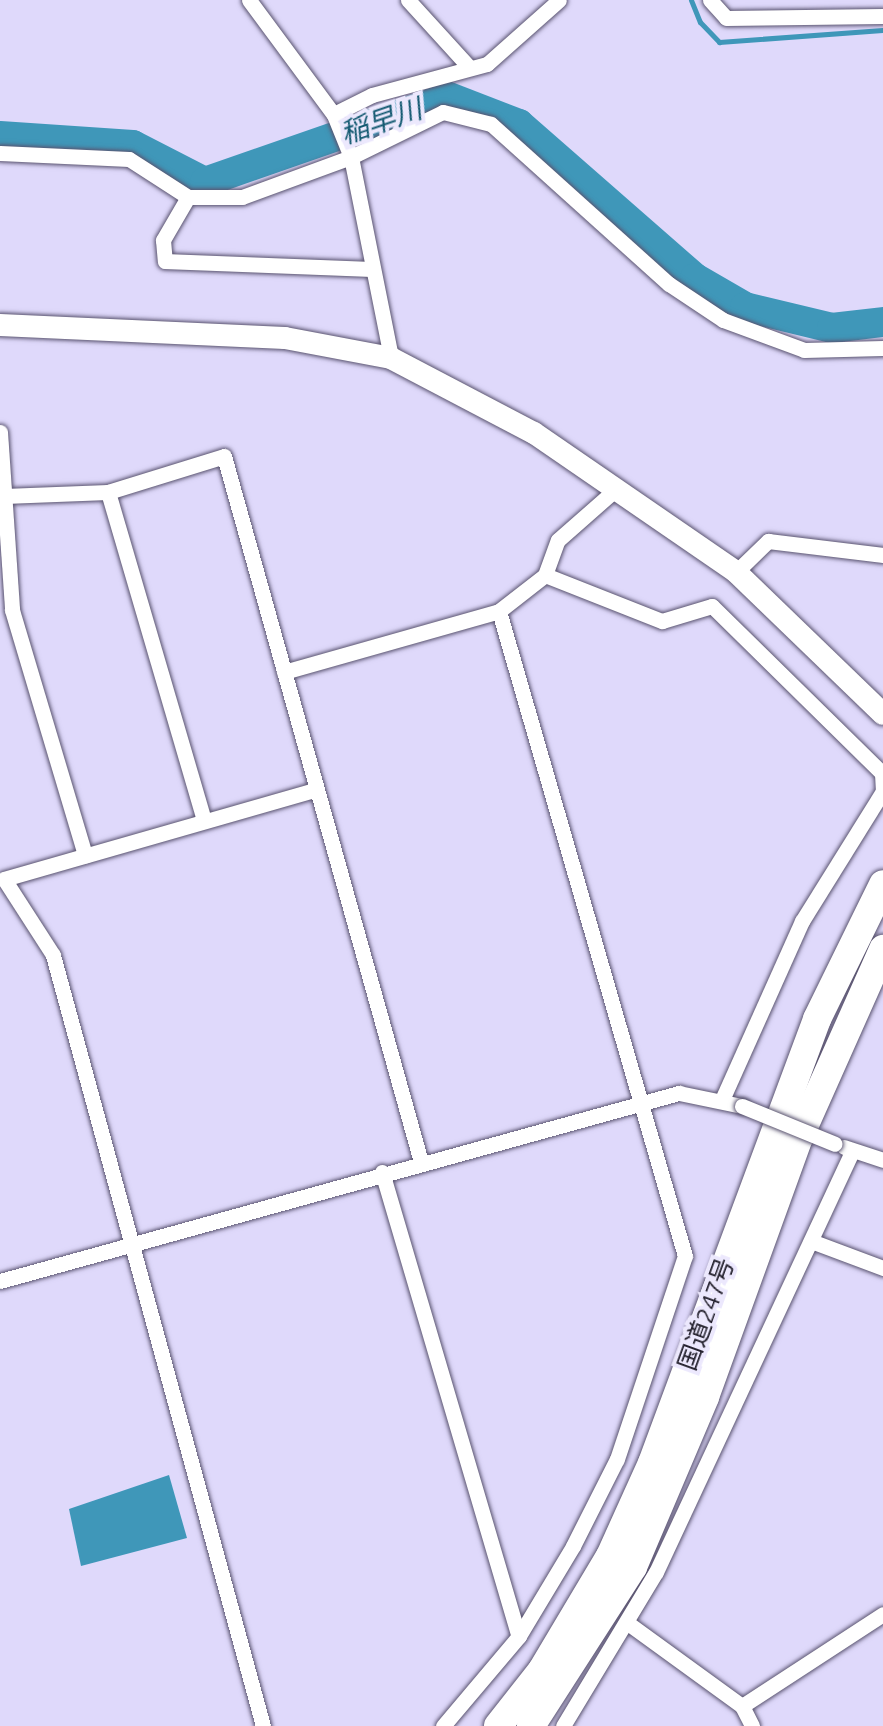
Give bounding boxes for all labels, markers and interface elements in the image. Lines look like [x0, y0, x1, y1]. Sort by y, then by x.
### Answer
water label: 稲早川 [336, 91, 426, 151]
street label: 国道247号 [672, 1254, 740, 1374]

